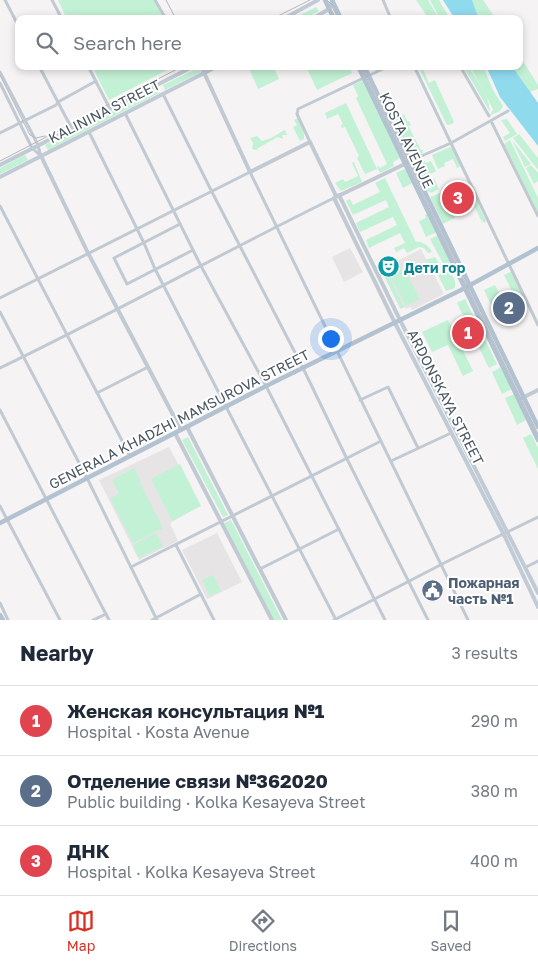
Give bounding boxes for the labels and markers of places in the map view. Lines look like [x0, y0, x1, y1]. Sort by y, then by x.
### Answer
pin: 3 [442, 179, 474, 217]
theatre icon: Дети гор [376, 255, 400, 279]
place label: Дети гор [404, 259, 466, 276]
pin: 2 [493, 289, 525, 327]
pin: 1 [452, 314, 484, 352]
place label: Пожарная часть №1 [448, 574, 520, 607]
public building icon: Пожарная часть №1 [420, 578, 444, 602]

